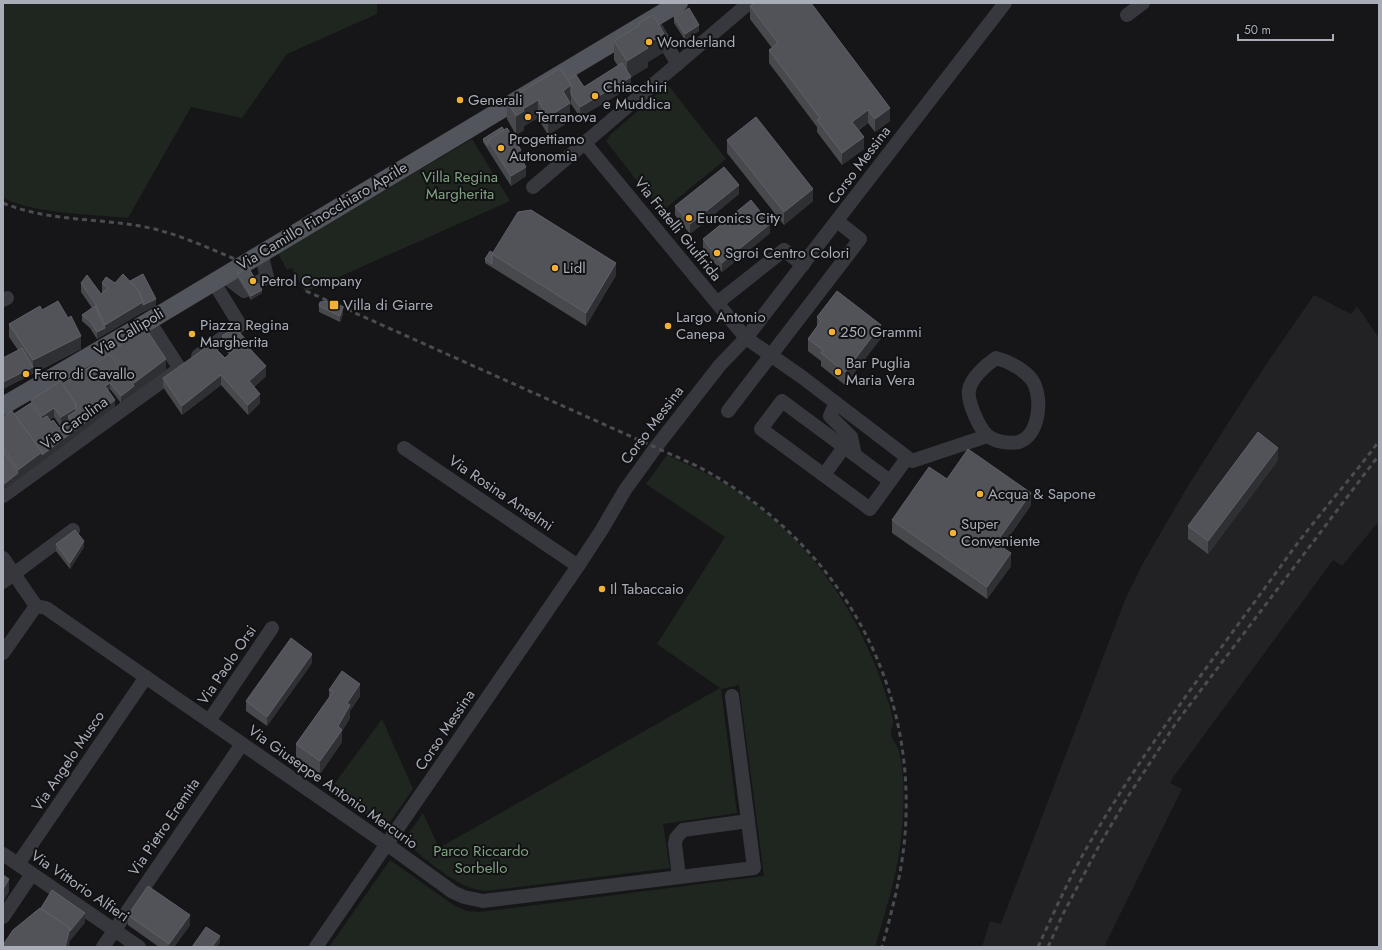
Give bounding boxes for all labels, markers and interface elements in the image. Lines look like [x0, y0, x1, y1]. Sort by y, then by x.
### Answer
scale bar [1238, 16, 1333, 42]
text: 50 m [1244, 21, 1271, 39]
place label: Wonderland [657, 31, 735, 53]
marker: Wonderland [644, 37, 654, 47]
place label: Chiacchiri e Muddica [603, 76, 671, 115]
place label: Generali [468, 89, 523, 111]
marker: Chiacchiri e Muddica [590, 91, 600, 101]
marker: Generali [455, 95, 465, 105]
place label: Terranova [536, 106, 596, 128]
marker: Terranova [523, 112, 533, 122]
street label: Corso Messina [822, 121, 896, 209]
place label: Progettiamo Autonomia [509, 128, 585, 167]
marker: Progettiamo Autonomia [496, 143, 506, 153]
street label: Via Camillo Finocchiaro Aprile [233, 156, 412, 276]
park label: Villa Regina Margherita [422, 166, 498, 205]
street label: Via Fratelli Giuffrida [629, 172, 727, 286]
place label: Euronics City [697, 207, 781, 229]
marker: Euronics City [684, 213, 694, 223]
place label: Sgroi Centro Colori [725, 242, 850, 264]
marker: Sgroi Centro Colori [712, 248, 722, 258]
place label: Lidl [563, 257, 586, 279]
marker: Lidl [550, 263, 560, 273]
place label: Petrol Company [261, 270, 362, 292]
marker: Petrol Company [248, 276, 258, 286]
place label: Villa di Giarre [343, 294, 433, 316]
marker: Villa di Giarre [328, 299, 340, 311]
street label: Via Callipoli [90, 303, 168, 361]
place label: Largo Antonio Canepa [676, 306, 766, 345]
place label: Piazza Regina Margherita [200, 314, 289, 353]
marker: Largo Antonio Canepa [663, 321, 673, 331]
place label: 250 Grammi [840, 321, 922, 343]
marker: 250 Grammi [827, 327, 837, 337]
marker: Piazza Regina Margherita [187, 329, 197, 339]
place label: Bar Puglia Maria Vera [846, 352, 915, 391]
place label: Ferro di Cavallo [34, 363, 135, 385]
marker: Bar Puglia Maria Vera [833, 367, 843, 377]
marker: Ferro di Cavallo [21, 369, 31, 379]
street label: Corso Messina [615, 381, 689, 469]
street label: Via Carolina [36, 391, 112, 455]
street label: Via Rosina Anselmi [444, 450, 558, 536]
place label: Acqua & Sapone [988, 483, 1096, 505]
marker: Acqua & Sapone [975, 489, 985, 499]
place label: Super Conveniente [961, 513, 1040, 552]
marker: Super Conveniente [948, 528, 958, 538]
place label: Il Tabaccaio [610, 578, 684, 600]
marker: Il Tabaccaio [597, 584, 607, 594]
street label: Via Paolo Orsi [192, 621, 262, 709]
street label: Corso Messina [410, 685, 480, 775]
street label: Via Angelo Musco [26, 706, 110, 816]
street label: Via Giuseppe Antonio Mercurio [243, 720, 423, 854]
street label: Via Pietro Eremita [123, 774, 205, 880]
park label: Parco Riccardo Sorbello [433, 840, 529, 879]
street label: Via Vittorio Alfieri [26, 845, 134, 927]

